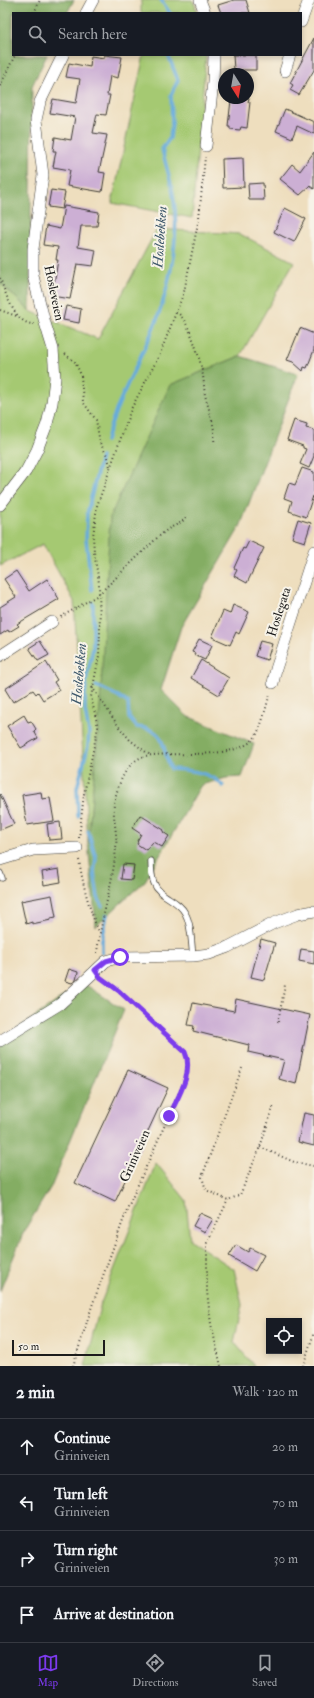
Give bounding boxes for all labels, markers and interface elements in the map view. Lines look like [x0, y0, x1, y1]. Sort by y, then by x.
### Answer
search box [12, 12, 302, 56]
icon: search [26, 23, 48, 45]
text: Search here [58, 25, 127, 44]
north arrow [218, 68, 254, 104]
water label: Hoslebekken [149, 205, 171, 269]
street label: Hosleveien [40, 264, 68, 322]
street label: Hoslegata [263, 585, 295, 639]
water label: Hoslebekken [68, 642, 90, 707]
route start [111, 948, 129, 966]
route end [160, 1107, 178, 1125]
street label: Griniveien [116, 1127, 154, 1185]
map controls [266, 1318, 302, 1354]
button: locate [266, 1318, 302, 1354]
scale bar [12, 1338, 105, 1357]
text: 50 m [18, 1340, 39, 1353]
text: 2 min [16, 1382, 55, 1403]
text: Walk · 120 m [232, 1384, 298, 1400]
text: Continue [54, 1429, 110, 1448]
icon: ahead [16, 1436, 38, 1458]
text: 20 m [272, 1439, 298, 1455]
text: Griniveien [54, 1448, 110, 1464]
text: Turn left [54, 1485, 108, 1504]
icon: left [16, 1492, 38, 1514]
text: 70 m [273, 1495, 298, 1511]
text: Griniveien [54, 1504, 110, 1520]
text: Turn right [54, 1541, 117, 1560]
icon: right [16, 1548, 38, 1570]
text: 30 m [274, 1551, 298, 1567]
text: Griniveien [54, 1560, 110, 1576]
icon: arrive [16, 1604, 38, 1626]
text: Arrive at destination [54, 1605, 174, 1624]
tab: Map [37, 1652, 59, 1689]
tab: Directions [132, 1652, 179, 1689]
tab: Saved [252, 1652, 277, 1689]

